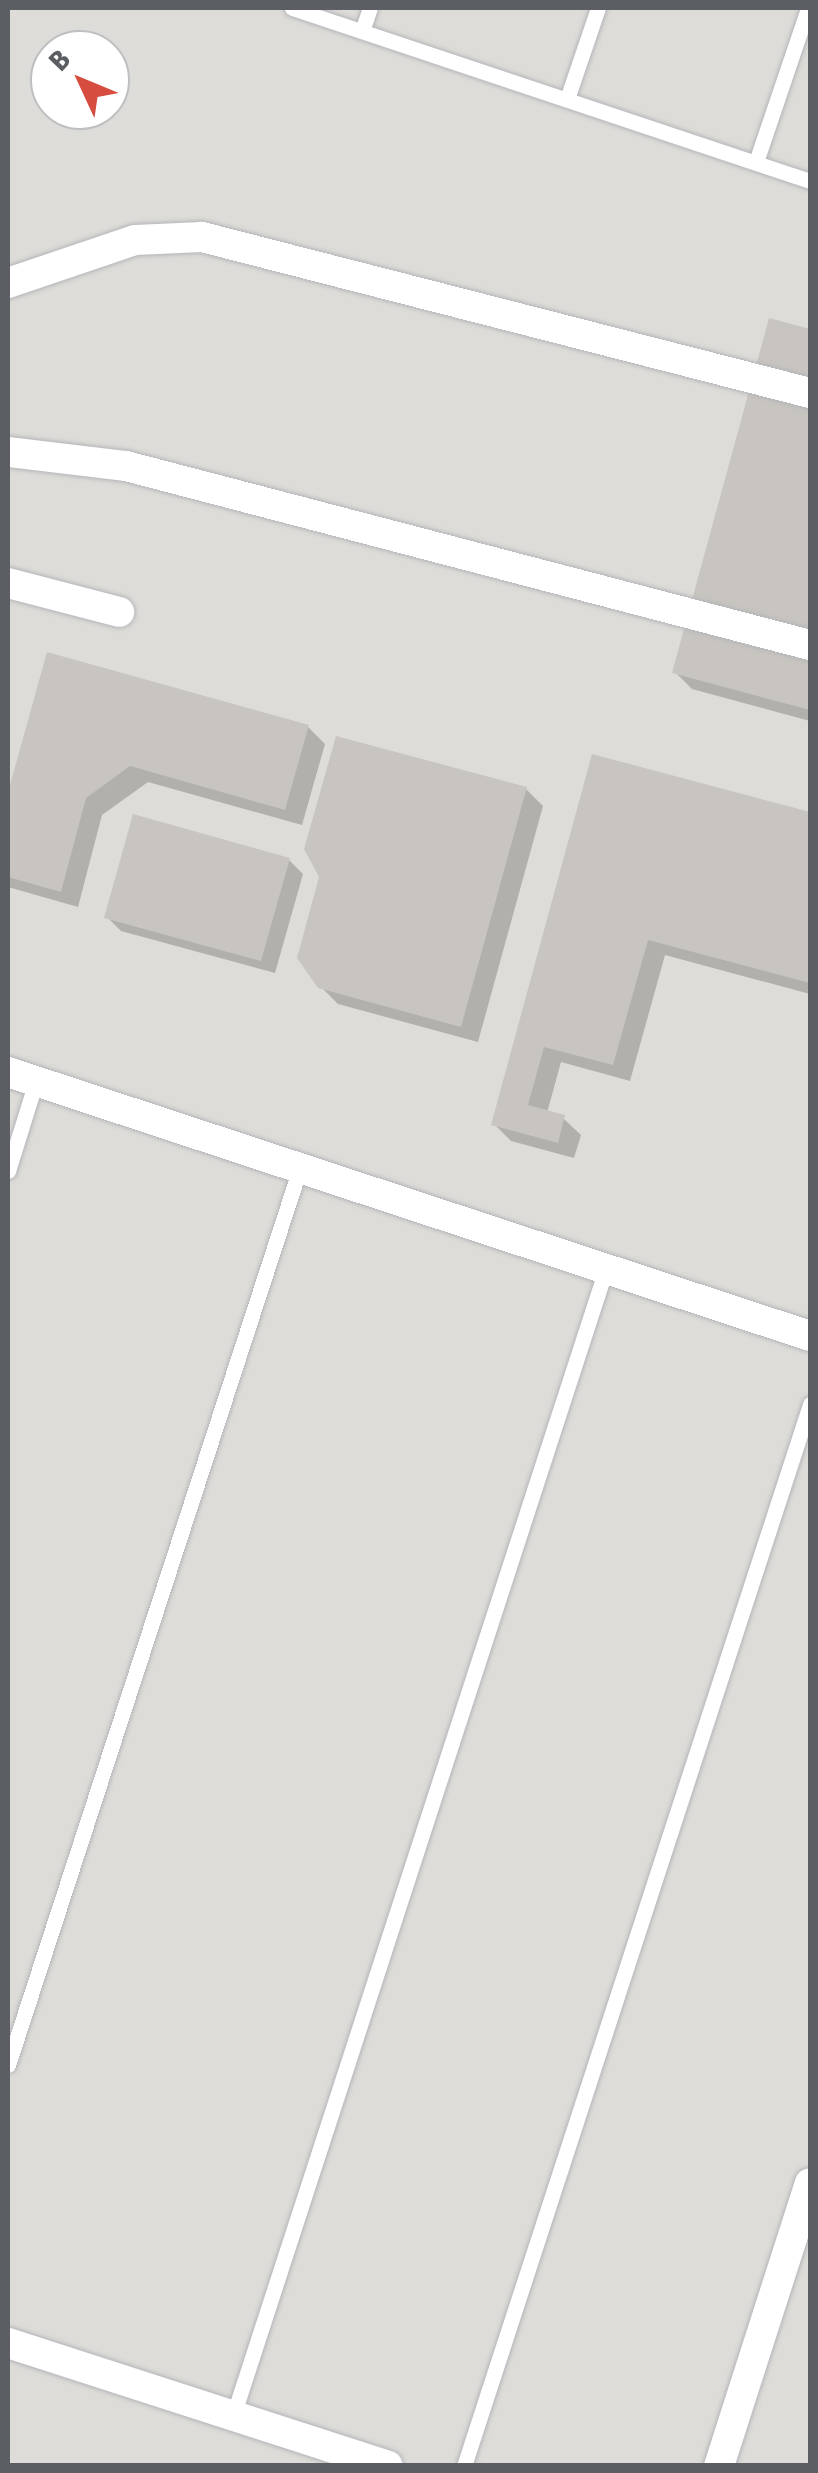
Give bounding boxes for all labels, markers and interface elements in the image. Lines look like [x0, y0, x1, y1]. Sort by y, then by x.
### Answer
north arrow [30, 30, 130, 130]
text: B [42, 43, 77, 77]

